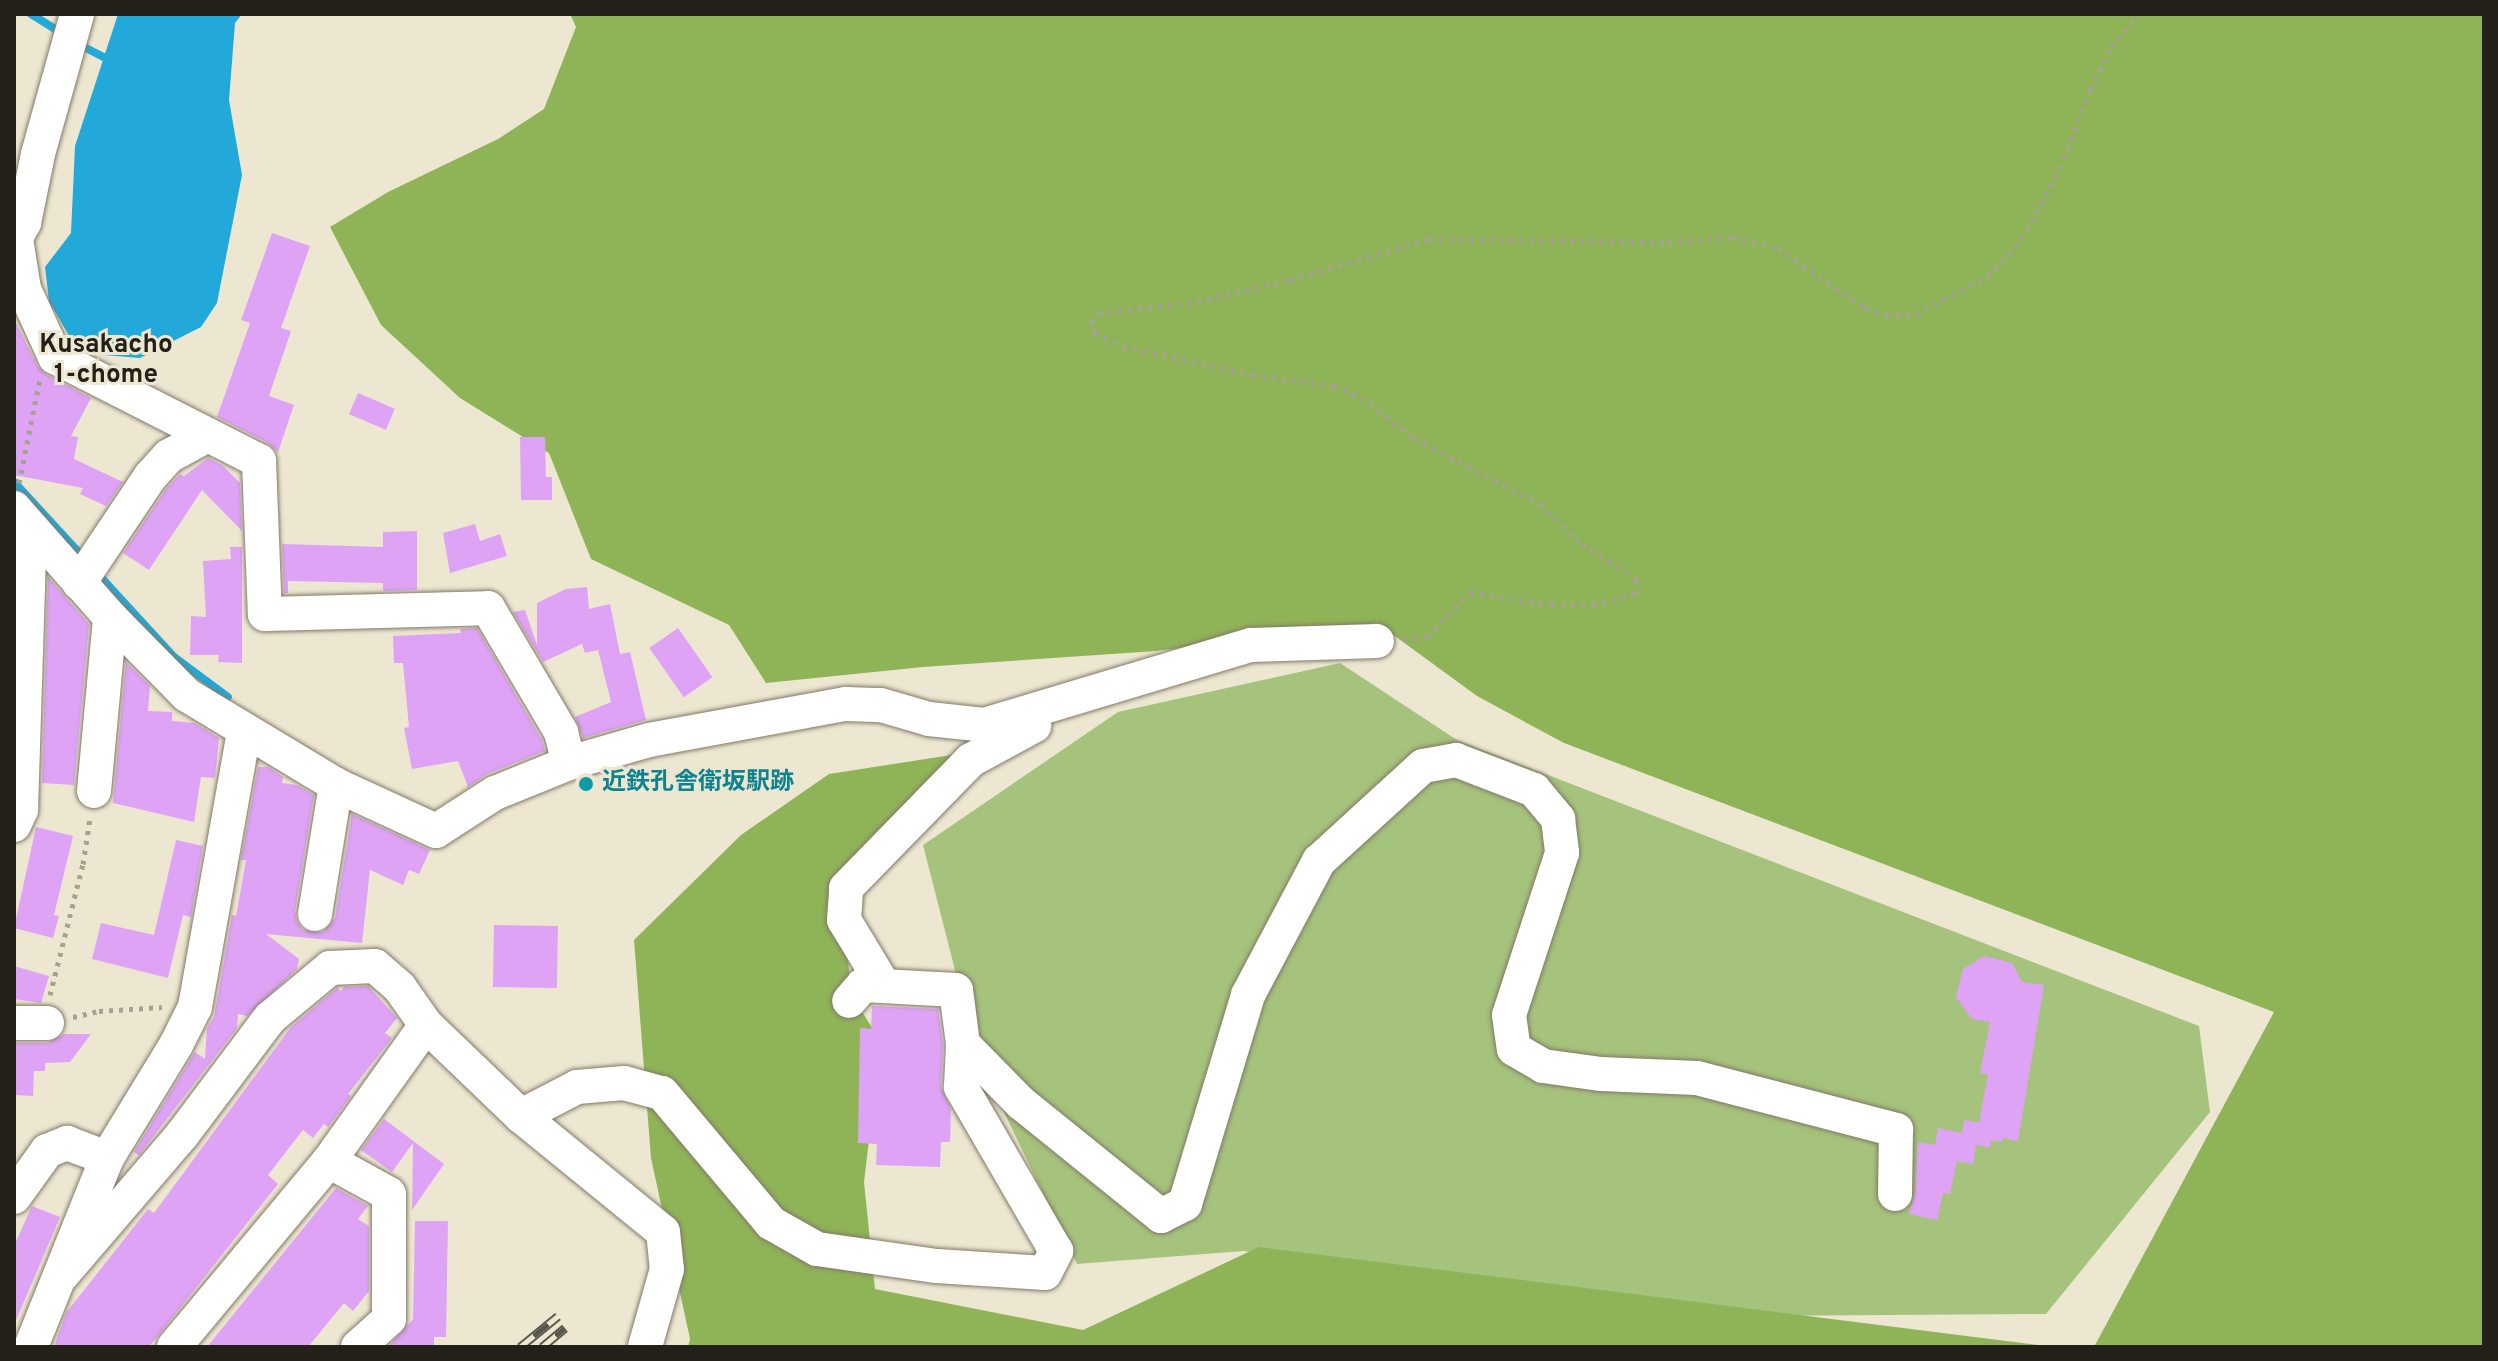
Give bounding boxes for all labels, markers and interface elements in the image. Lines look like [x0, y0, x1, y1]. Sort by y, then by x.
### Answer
district label: Kusakacho 1-chome [39, 330, 173, 392]
place label: 近鉄孔舎衛坂駅跡 [602, 770, 794, 798]
marker: 近鉄孔舎衛坂駅跡 [577, 775, 595, 793]

